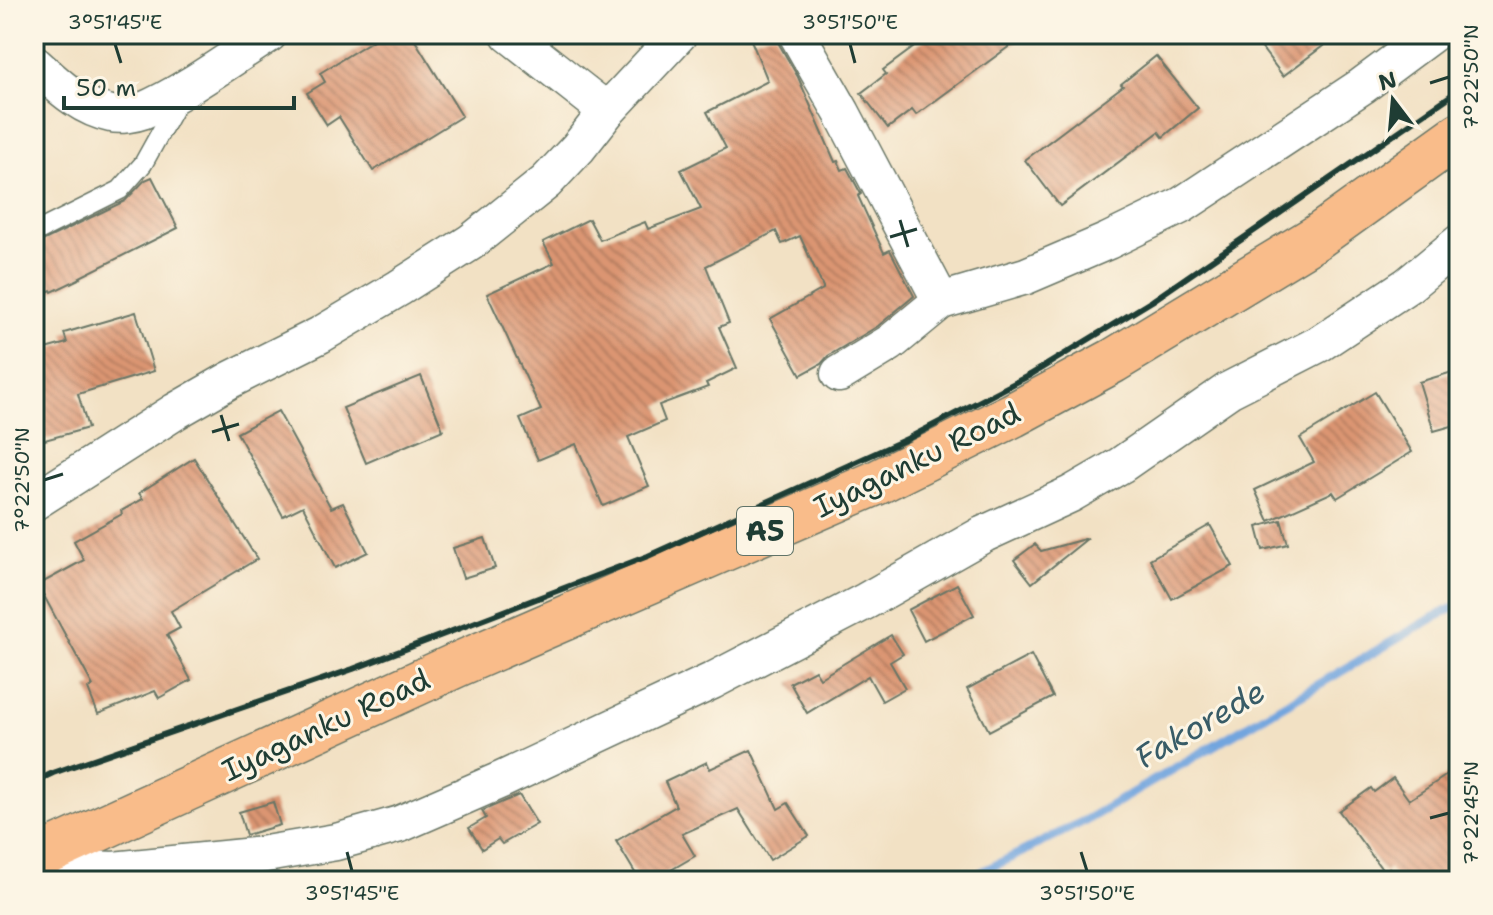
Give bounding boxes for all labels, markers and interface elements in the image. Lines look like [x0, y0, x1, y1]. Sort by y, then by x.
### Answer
text: 3°51'45"E [68, 9, 162, 35]
text: 3°51'50"E [802, 9, 898, 35]
text: 7°22'50"N [1458, 24, 1484, 130]
scale bar [64, 60, 294, 110]
north arrow [1353, 60, 1433, 140]
text: N [1375, 65, 1400, 98]
text: 50 m [76, 72, 136, 104]
street label: Iyaganku Road [807, 392, 1027, 527]
text: 7°22'50"N [9, 427, 35, 533]
road number: A5 [737, 507, 793, 555]
street label: Iyaganku Road [215, 658, 436, 791]
water label: Fakorede [1127, 669, 1273, 778]
text: 7°22'45"N [1458, 761, 1484, 865]
text: 3°51'45"E [305, 880, 399, 906]
text: 3°51'50"E [1039, 880, 1135, 906]

